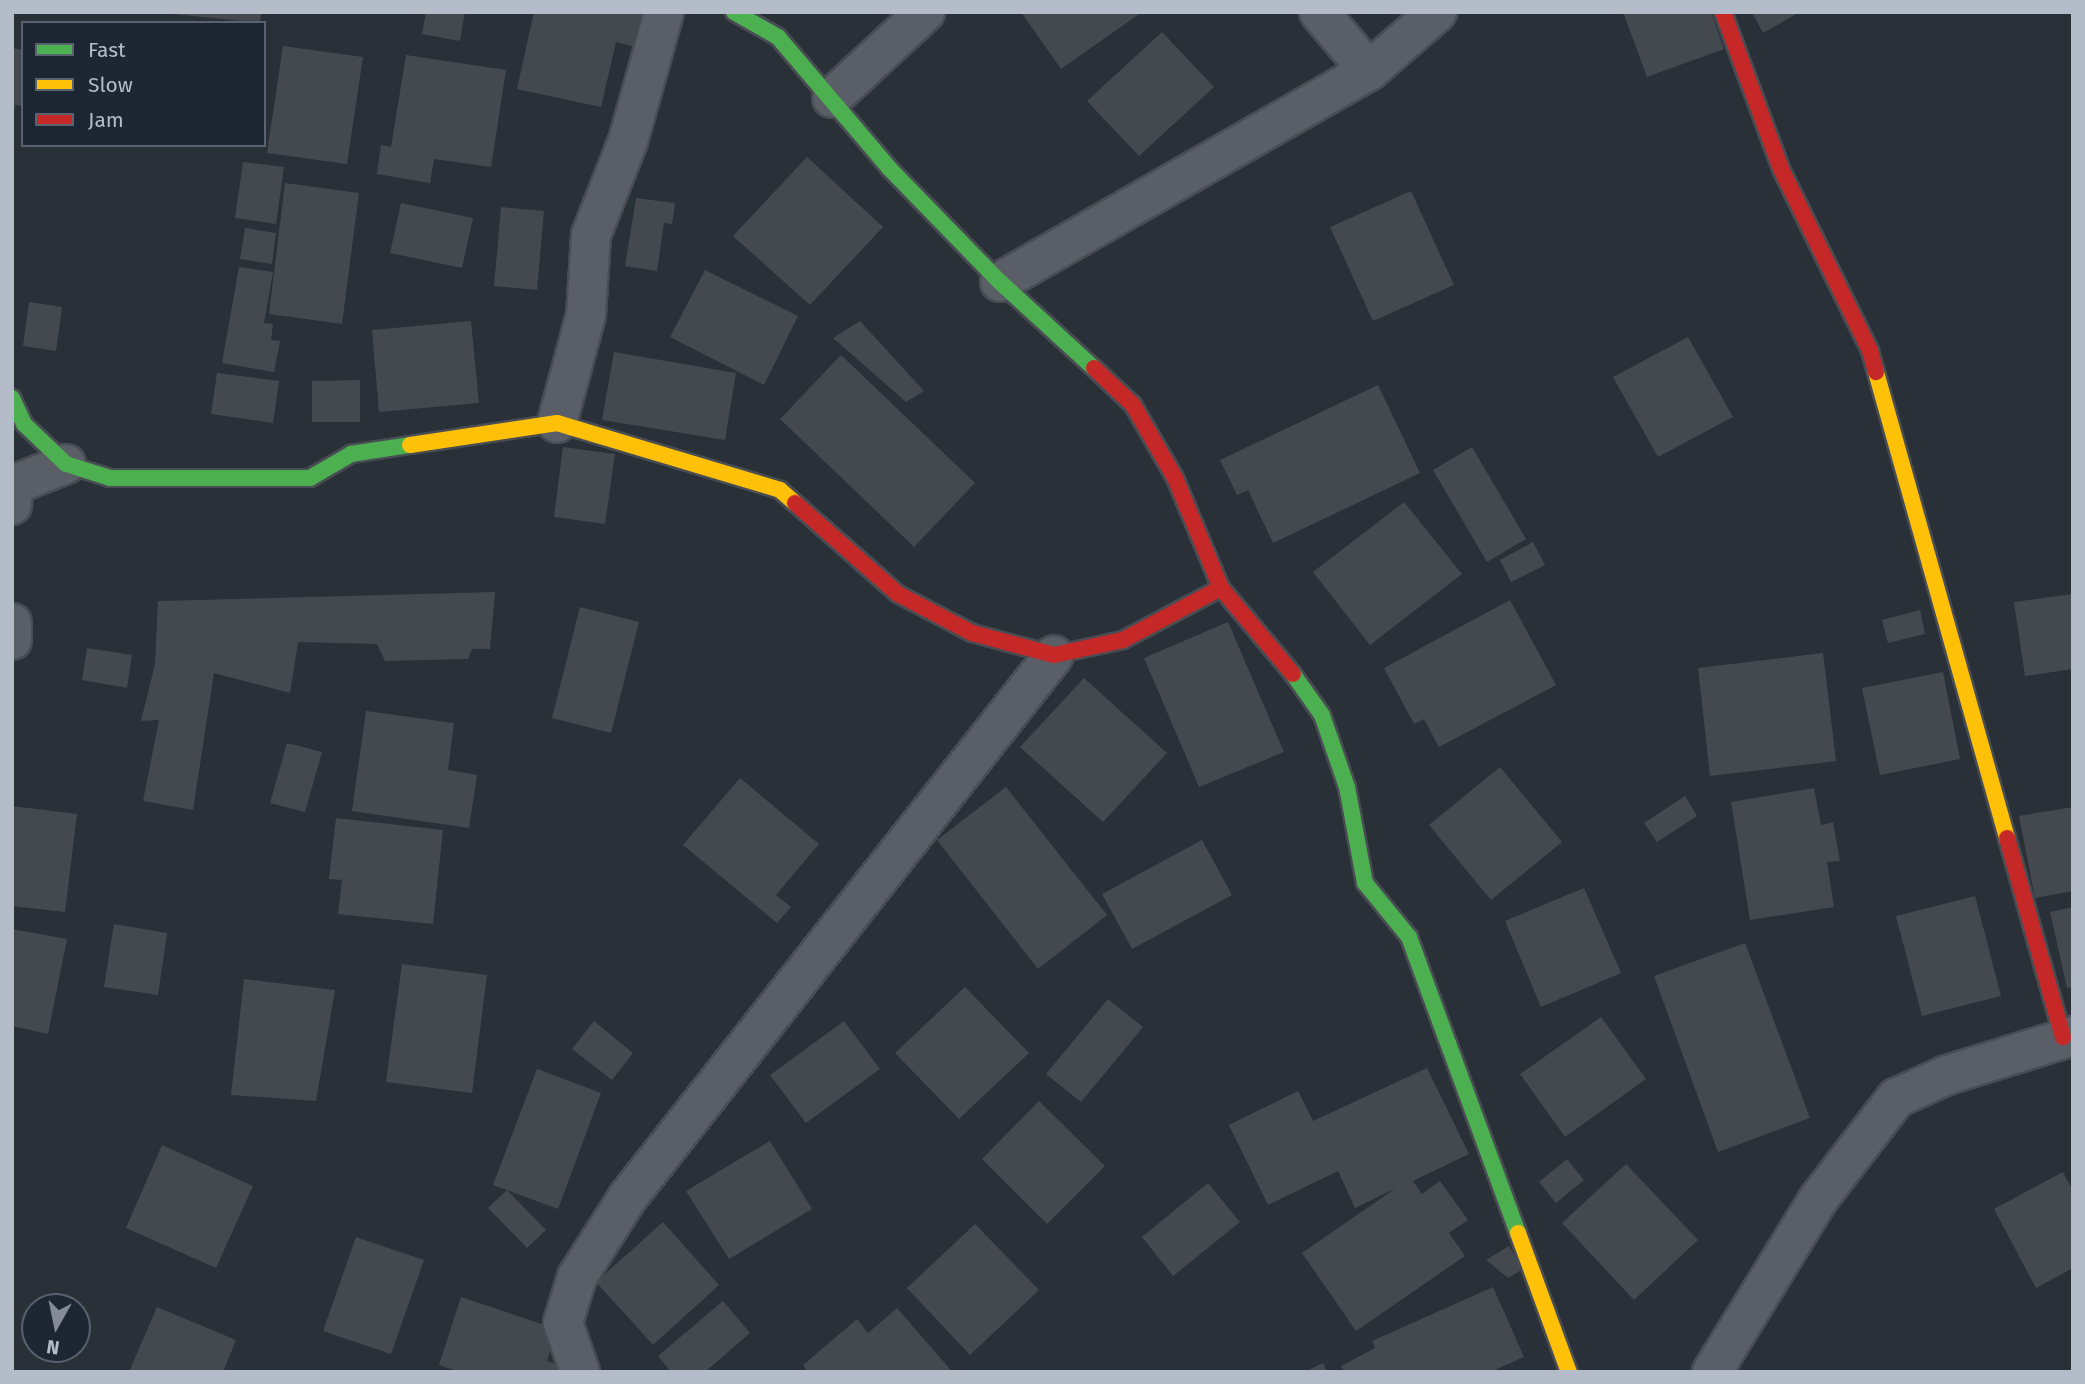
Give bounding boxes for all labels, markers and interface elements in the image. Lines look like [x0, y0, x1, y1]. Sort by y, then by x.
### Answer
legend [21, 21, 266, 147]
text: Fast [88, 37, 126, 63]
text: Slow [88, 72, 133, 98]
text: Jam [88, 107, 124, 133]
north arrow [21, 1293, 91, 1363]
text: N [45, 1335, 61, 1360]

